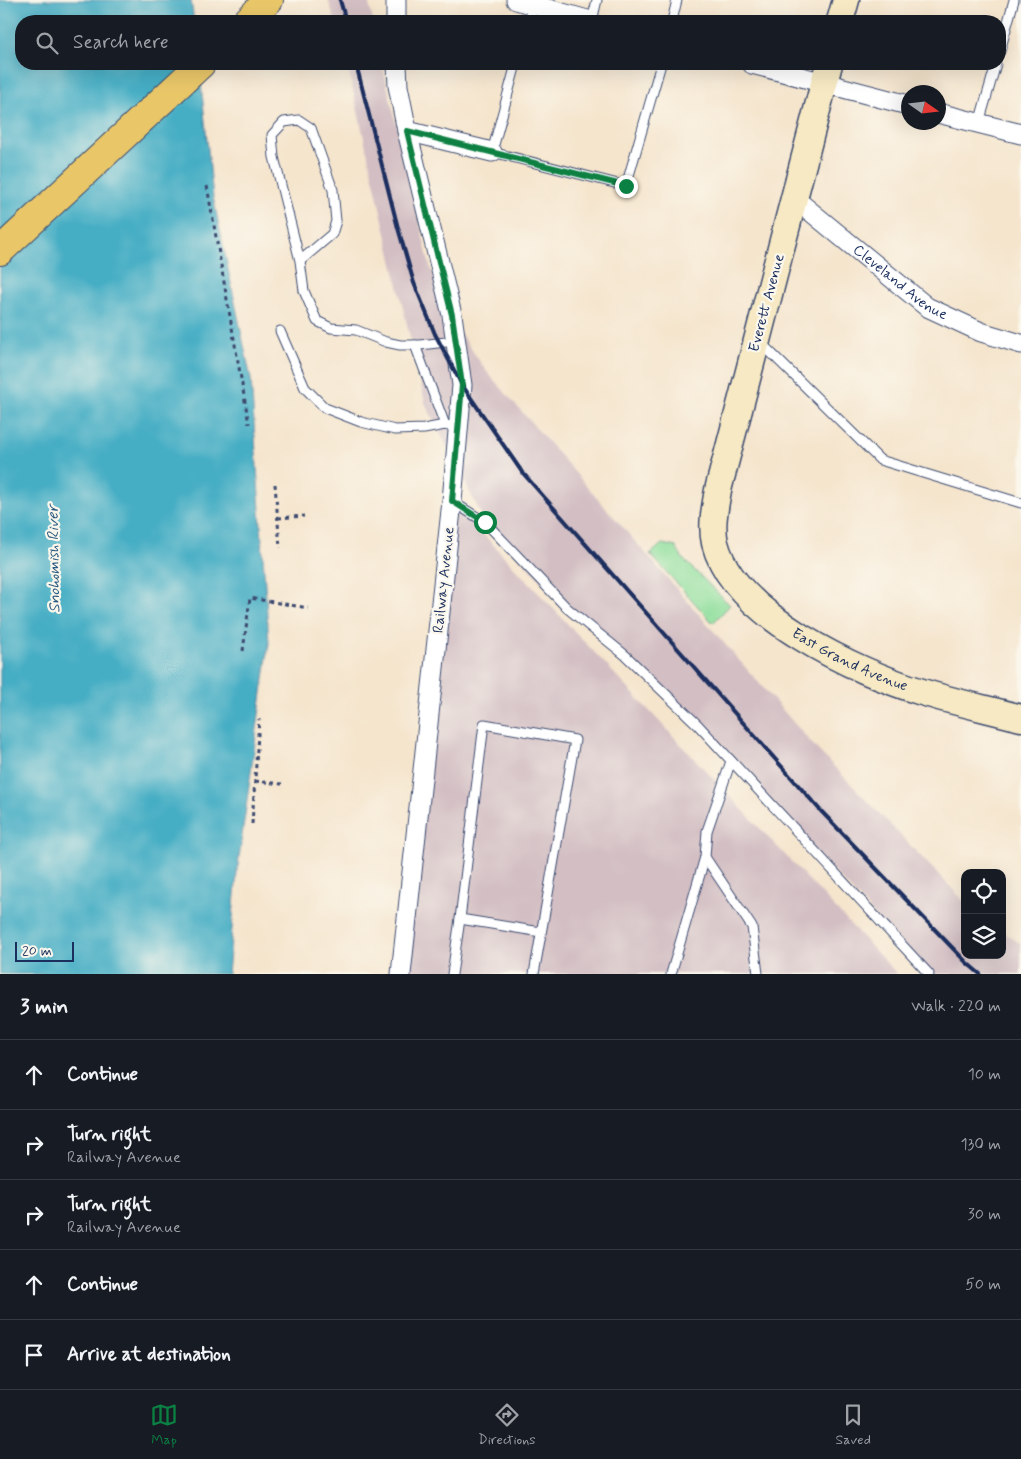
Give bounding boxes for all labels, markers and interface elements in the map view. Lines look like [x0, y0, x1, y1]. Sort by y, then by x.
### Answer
search box [15, 15, 1006, 70]
icon: search [33, 29, 61, 57]
text: Search here [73, 30, 169, 55]
north arrow [901, 85, 946, 130]
route end [615, 175, 638, 198]
street label: Cleveland Avenue [848, 240, 951, 325]
street label: Everett Avenue [744, 252, 790, 354]
water label: Snohomish River [43, 502, 65, 613]
route start [474, 511, 497, 534]
street label: Railway Avenue [428, 526, 460, 634]
street label: East Grand Avenue [788, 624, 910, 697]
map controls [961, 869, 1006, 959]
button: locate [961, 869, 1006, 914]
button: layers [961, 914, 1006, 959]
scale bar [15, 939, 74, 962]
text: 20 m [22, 942, 52, 960]
text: 3 min [20, 993, 68, 1021]
text: Walk · 220 m [911, 996, 1001, 1017]
icon: ahead [20, 1061, 48, 1089]
text: Continue [67, 1062, 138, 1087]
text: 10 m [968, 1064, 1001, 1085]
text: Turn right [67, 1122, 151, 1147]
icon: right [20, 1131, 48, 1159]
text: 130 m [960, 1134, 1001, 1155]
text: Railway Avenue [67, 1147, 181, 1168]
text: Turn right [67, 1192, 151, 1217]
icon: right [20, 1201, 48, 1229]
text: 30 m [968, 1204, 1001, 1225]
text: Railway Avenue [67, 1217, 181, 1238]
icon: ahead [20, 1271, 48, 1299]
text: Continue [67, 1272, 138, 1297]
text: 50 m [965, 1274, 1001, 1295]
icon: arrive [20, 1341, 48, 1369]
text: Arrive at destination [67, 1342, 231, 1367]
tab: Map [150, 1401, 178, 1449]
tab: Directions [478, 1401, 536, 1449]
tab: Saved [836, 1401, 871, 1449]

